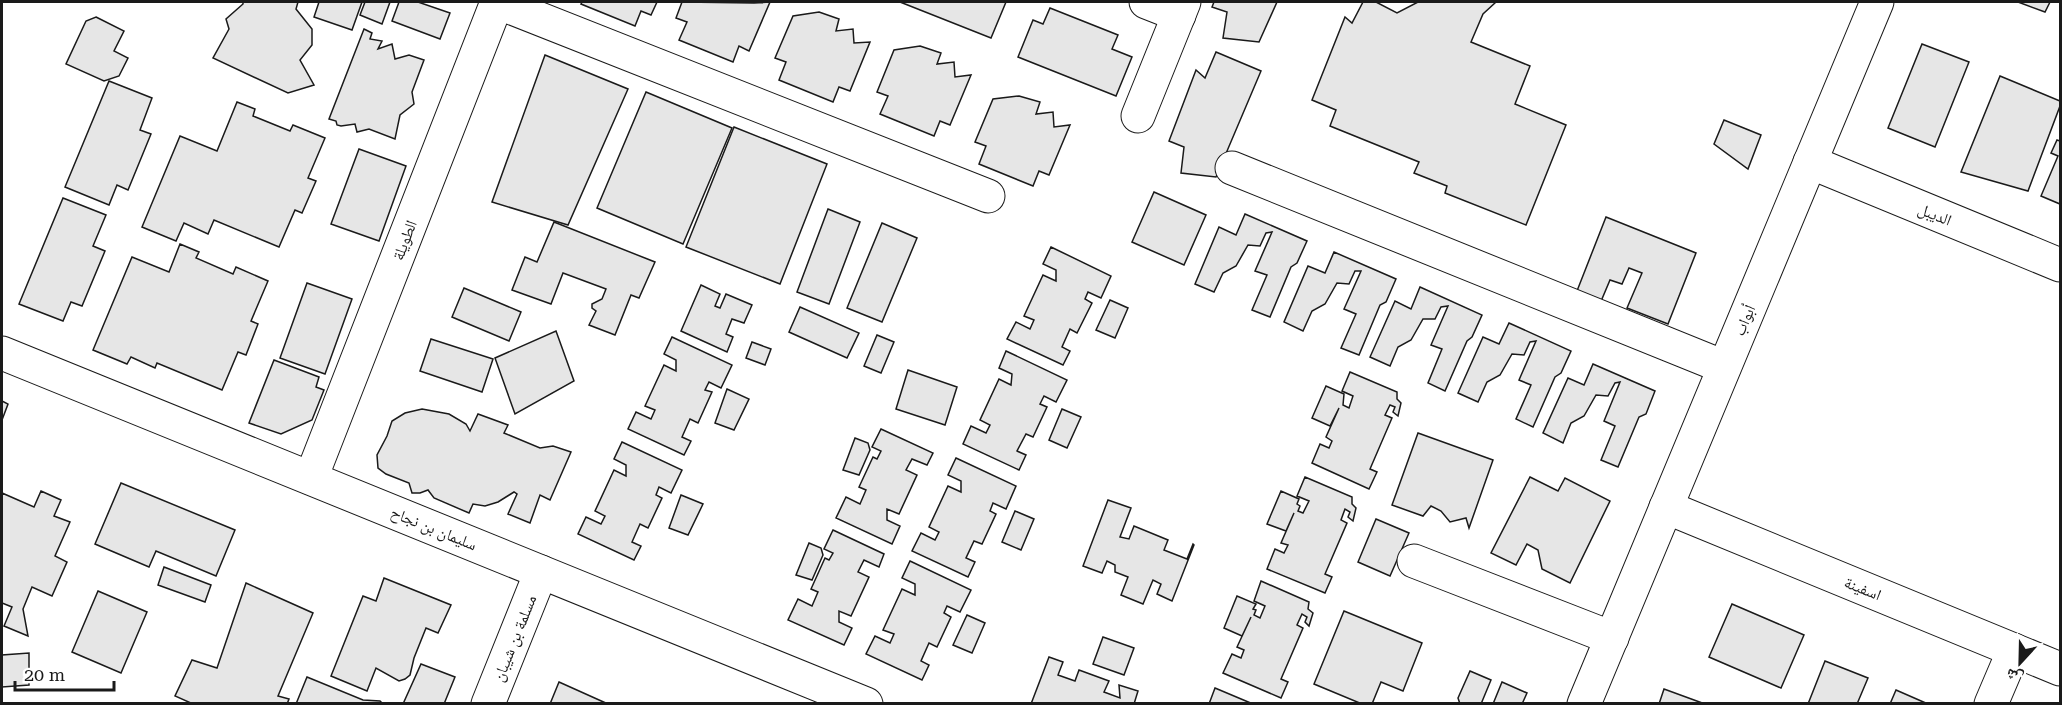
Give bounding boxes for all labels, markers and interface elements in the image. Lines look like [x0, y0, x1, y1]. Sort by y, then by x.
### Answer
street label: الديبل [1915, 199, 1954, 231]
street label: الطويلة [388, 217, 421, 263]
street label: أبواب [1729, 302, 1759, 339]
street label: سليمان بن نجاح [388, 503, 480, 555]
street label: اسفينة [1842, 572, 1884, 604]
street label: مسلمة بن شيبان [488, 592, 541, 685]
north arrow [1990, 633, 2050, 693]
scale bar [15, 654, 114, 692]
text: 20 m [24, 664, 65, 685]
text: ش [2003, 664, 2026, 688]

